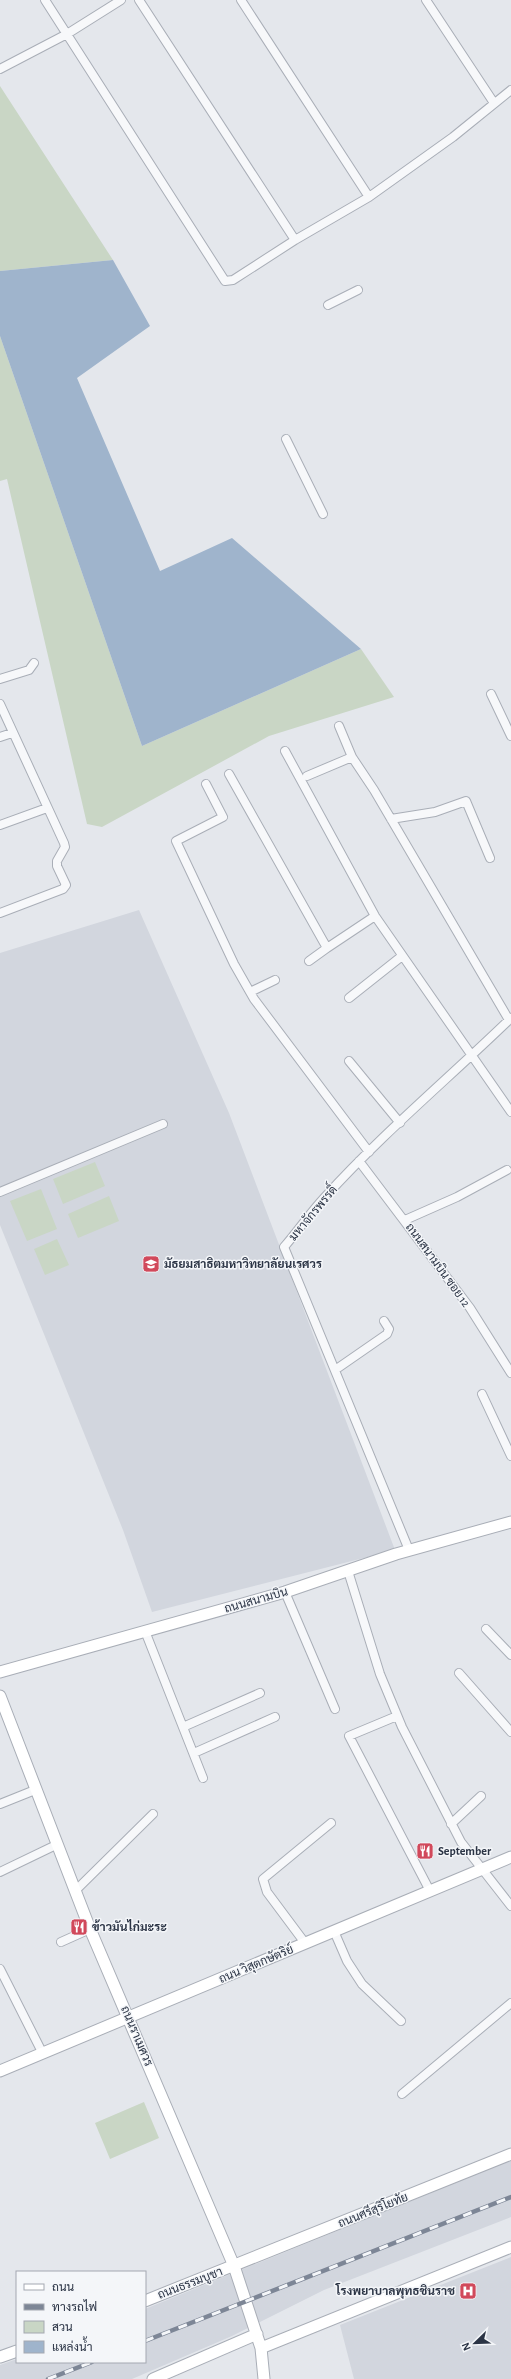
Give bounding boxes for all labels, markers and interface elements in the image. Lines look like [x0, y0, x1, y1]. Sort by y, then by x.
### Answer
street label: มหาจักรพรรดิ์ [283, 1180, 339, 1243]
street label: ถนนสนามบิน ซอย 12 [404, 1221, 473, 1310]
school or university icon: มัธยมสาธิตมหาวิทยาลัยนเรศวร [141, 1254, 161, 1274]
place label: มัธยมสาธิตมหาวิทยาลัยนเรศวร [164, 1257, 322, 1270]
street label: ถนนสนามบิน [223, 1585, 289, 1615]
restaurant icon: September [415, 1841, 435, 1861]
place label: September [438, 1845, 492, 1857]
restaurant icon: ข้าวมันไก่มะระ [69, 1917, 89, 1937]
place label: ข้าวมันไก่มะระ [92, 1919, 167, 1933]
street label: ถนน วิสุตกษัตริย์ [216, 1941, 296, 1988]
street label: ถนนราเมศวร [119, 2004, 155, 2068]
street label: ถนนศรีสุริโยทัย [336, 2189, 411, 2232]
street label: ถนนธรรมบูชา [156, 2265, 225, 2303]
legend [16, 2271, 146, 2363]
text: ถนน [52, 2281, 75, 2293]
hospital icon: โรงพยาบาลพุทธชินราช [458, 2281, 478, 2301]
place label: โรงพยาบาลพุทธชินราช [335, 2283, 455, 2299]
text: ทางรถไฟ [52, 2299, 97, 2313]
text: สวน [52, 2321, 73, 2333]
north arrow [455, 2323, 495, 2363]
text: แหล่งน้ำ [52, 2336, 92, 2353]
text: N [460, 2341, 473, 2352]

